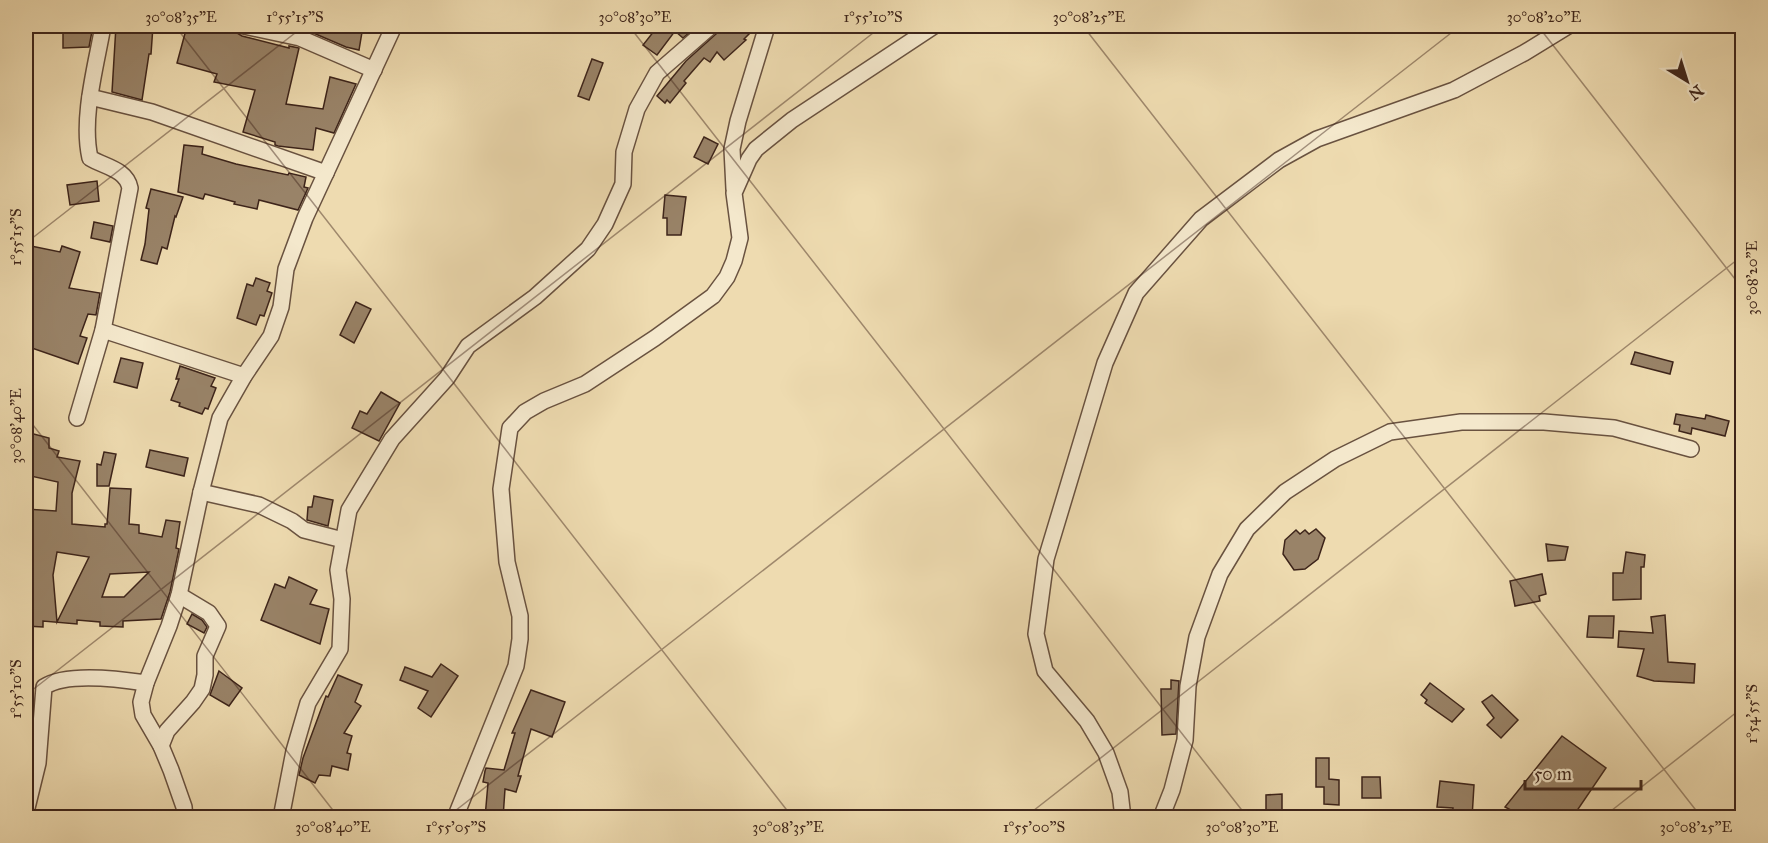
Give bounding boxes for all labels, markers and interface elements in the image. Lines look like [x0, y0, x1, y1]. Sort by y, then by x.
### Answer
text: 30°08'35"E [145, 8, 217, 26]
text: 1°55'15"S [266, 8, 324, 26]
text: 30°08'30"E [598, 8, 672, 26]
text: 1°55'10"S [843, 8, 903, 26]
text: 30°08'25"E [1053, 8, 1126, 26]
text: 30°08'20"E [1507, 8, 1581, 26]
north arrow [1657, 51, 1717, 111]
text: N [1684, 81, 1707, 104]
text: 1°55'15"S [7, 208, 25, 266]
text: 30°08'20"E [1743, 241, 1761, 315]
text: 30°08'40"E [7, 388, 25, 464]
text: 1°55'10"S [7, 659, 25, 719]
text: 1°54'55"S [1743, 684, 1761, 744]
scale bar [1525, 753, 1640, 791]
text: 50 m [1534, 763, 1572, 785]
text: 30°08'40"E [295, 818, 371, 836]
text: 1°55'05"S [426, 818, 486, 836]
text: 30°08'35"E [752, 818, 824, 836]
text: 1°55'00"S [1003, 818, 1065, 836]
text: 30°08'30"E [1205, 818, 1279, 836]
text: 30°08'25"E [1660, 818, 1733, 836]

